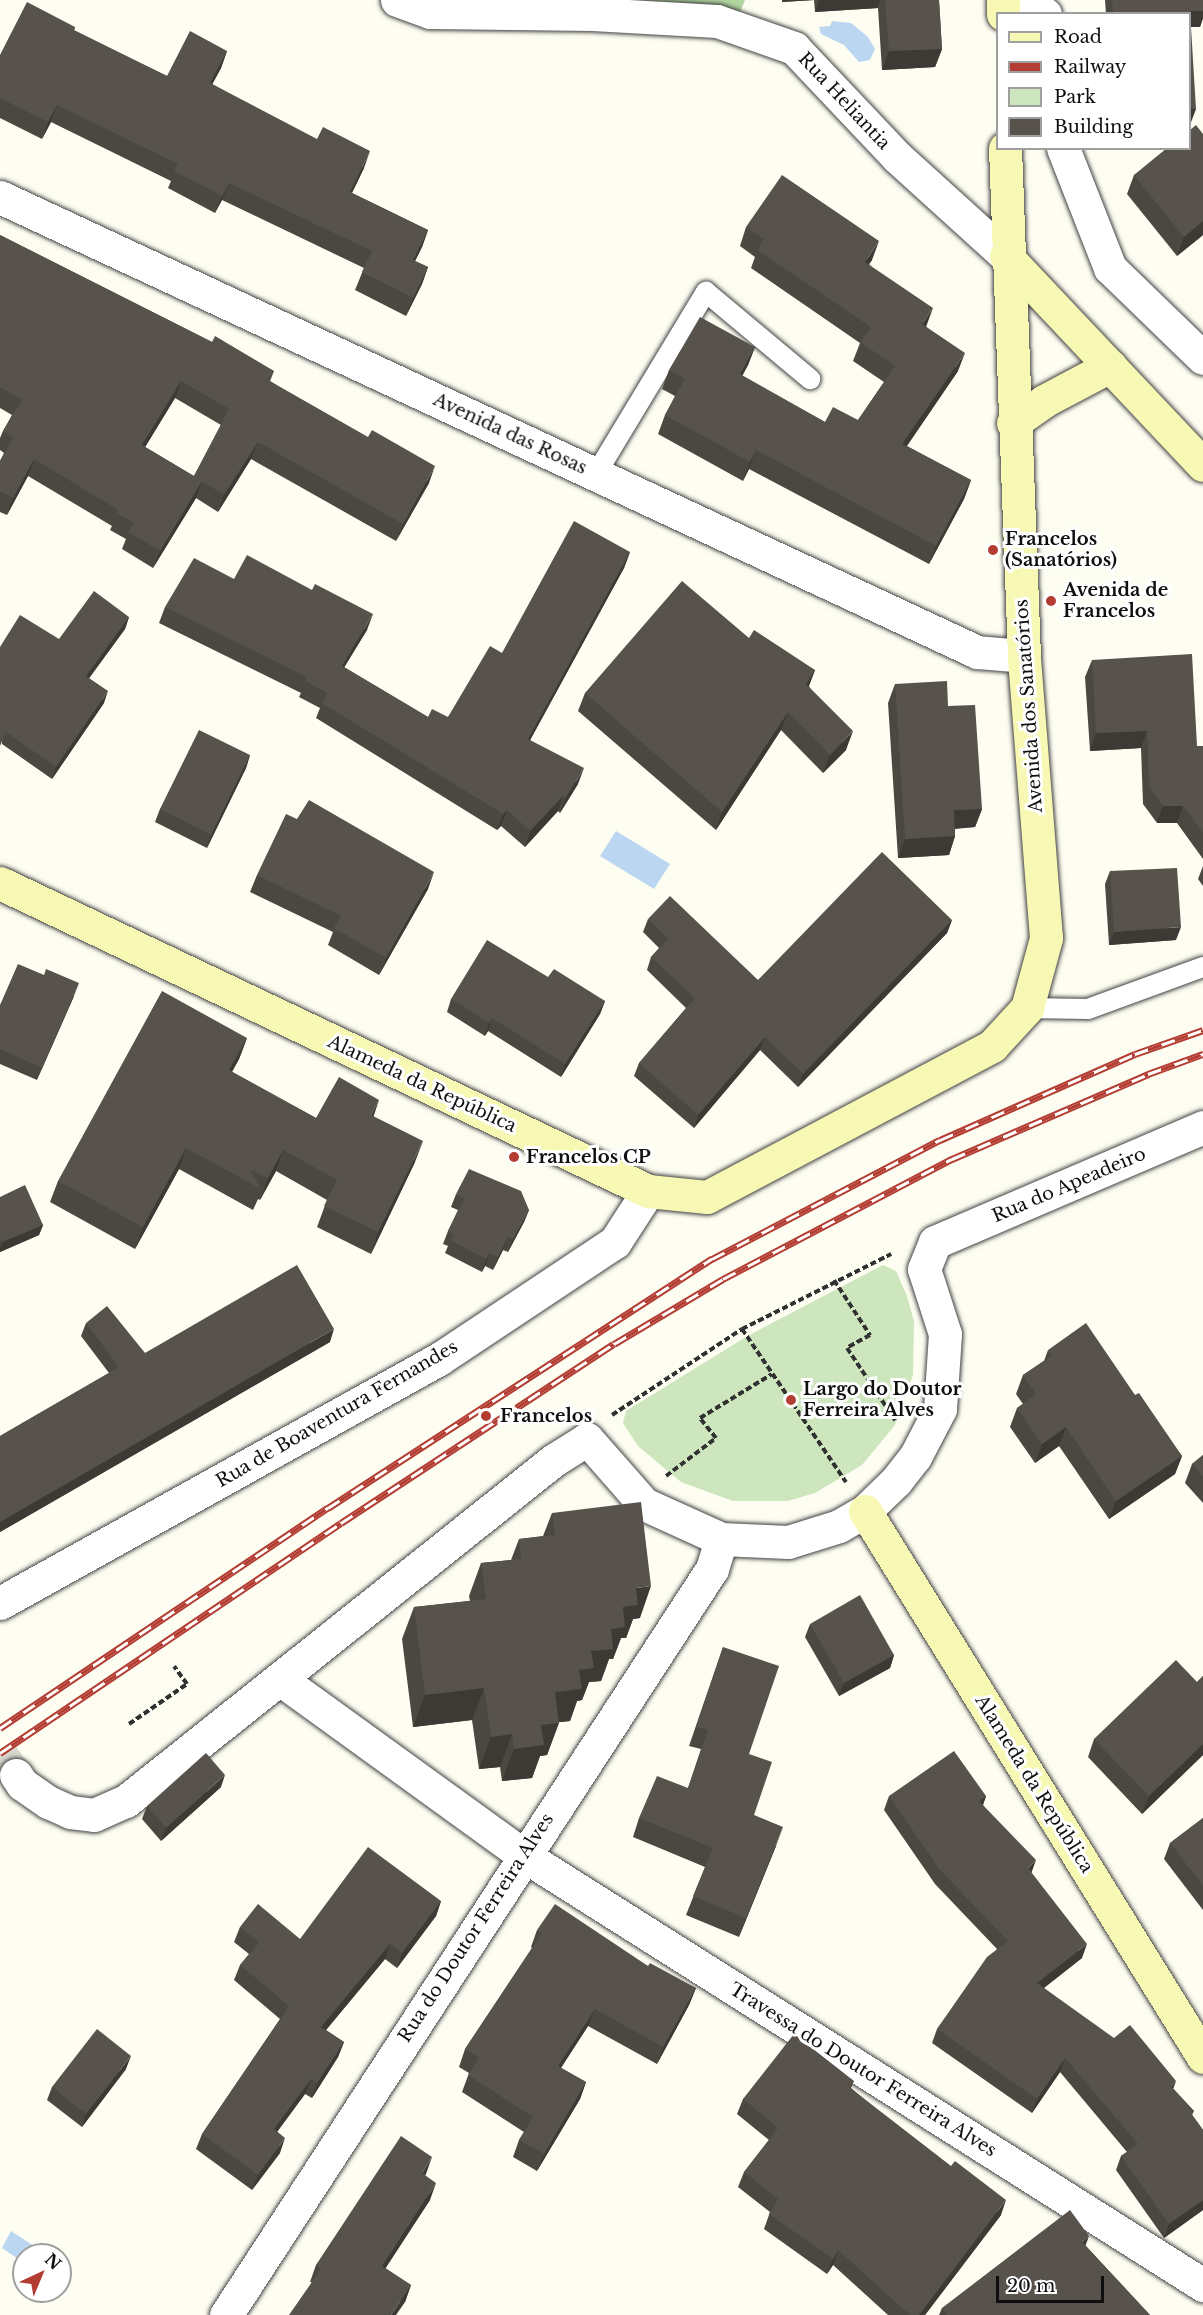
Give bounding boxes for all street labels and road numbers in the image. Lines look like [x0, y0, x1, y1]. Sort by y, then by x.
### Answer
street label: Rua Heliantia [793, 48, 895, 154]
street label: Avenida das Rosas [430, 389, 590, 479]
street label: Avenida dos Sanatórios [1011, 598, 1047, 814]
street label: Alameda da República [324, 1031, 520, 1137]
street label: Rua do Apeadeiro [989, 1143, 1149, 1227]
street label: Rua de Boaventura Fernandes [212, 1336, 462, 1492]
street label: Alameda da República [970, 1691, 1098, 1877]
street label: Rua do Doutor Ferreira Alves [393, 1809, 559, 2047]
street label: Travessa do Doutor Ferreira Alves [725, 1978, 1001, 2162]

